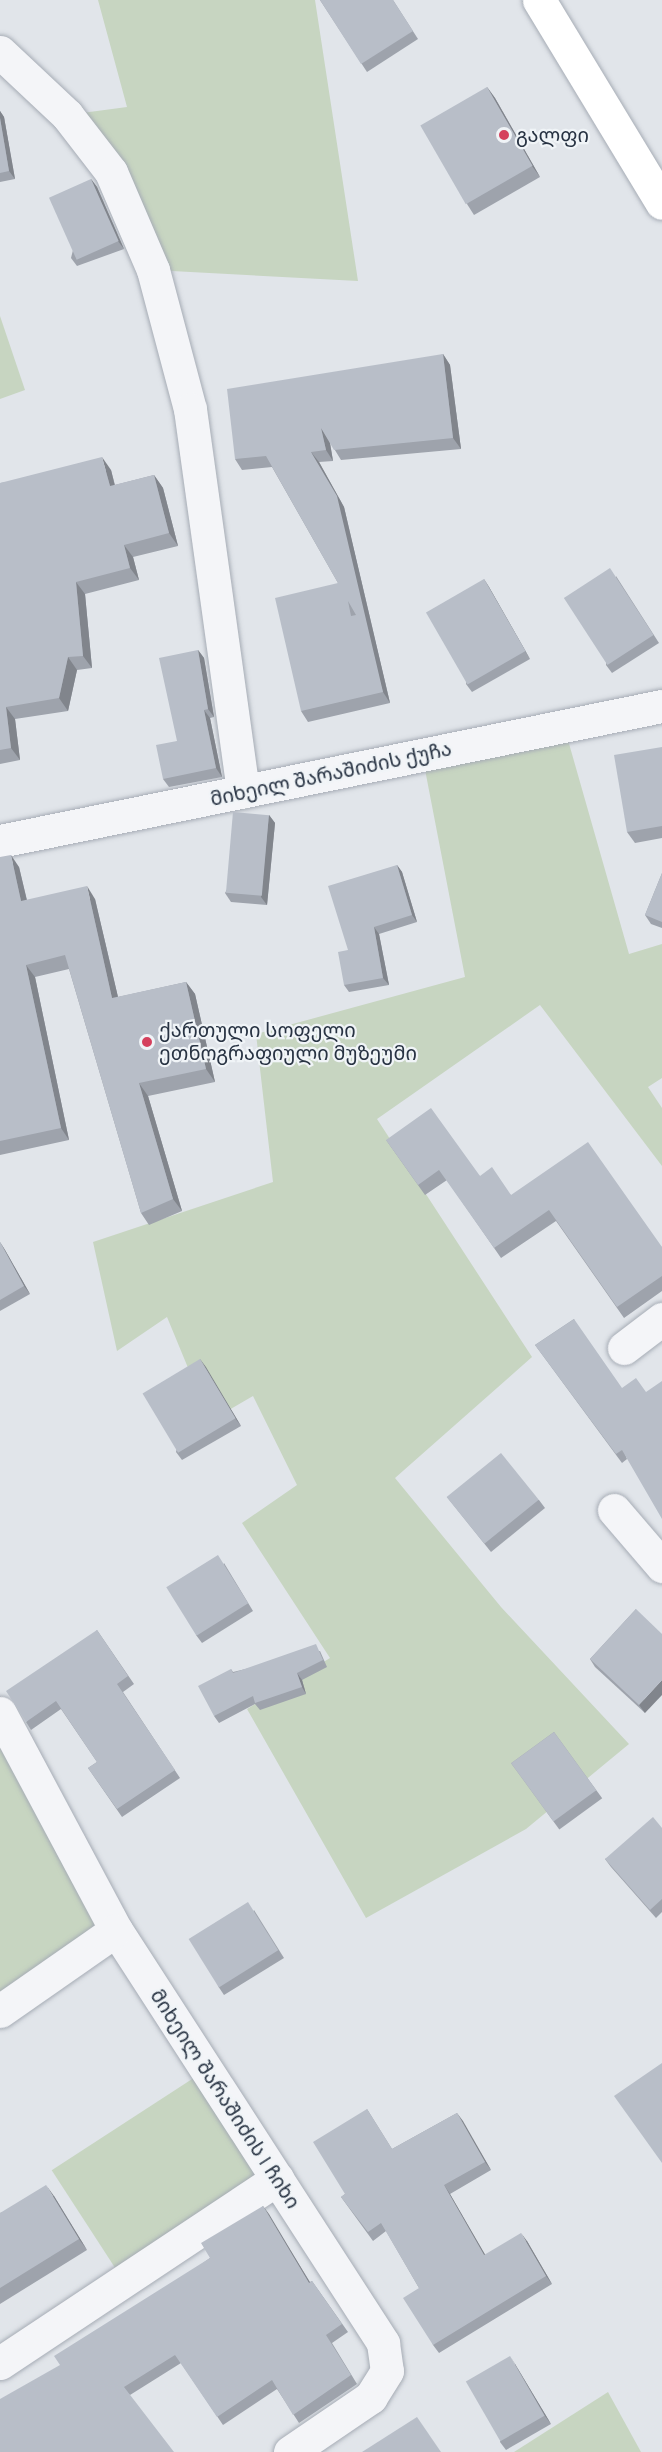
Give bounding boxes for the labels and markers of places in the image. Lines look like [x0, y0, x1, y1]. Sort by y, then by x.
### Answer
place label: გალფი [516, 123, 589, 147]
marker: გალფი [497, 128, 511, 142]
place label: ქართული სოფელი ეთნოგრაფიული მუზეუმი [159, 1018, 417, 1065]
marker: ქართული სოფელი ეთნოგრაფიული მუზეუმი [140, 1035, 154, 1049]

